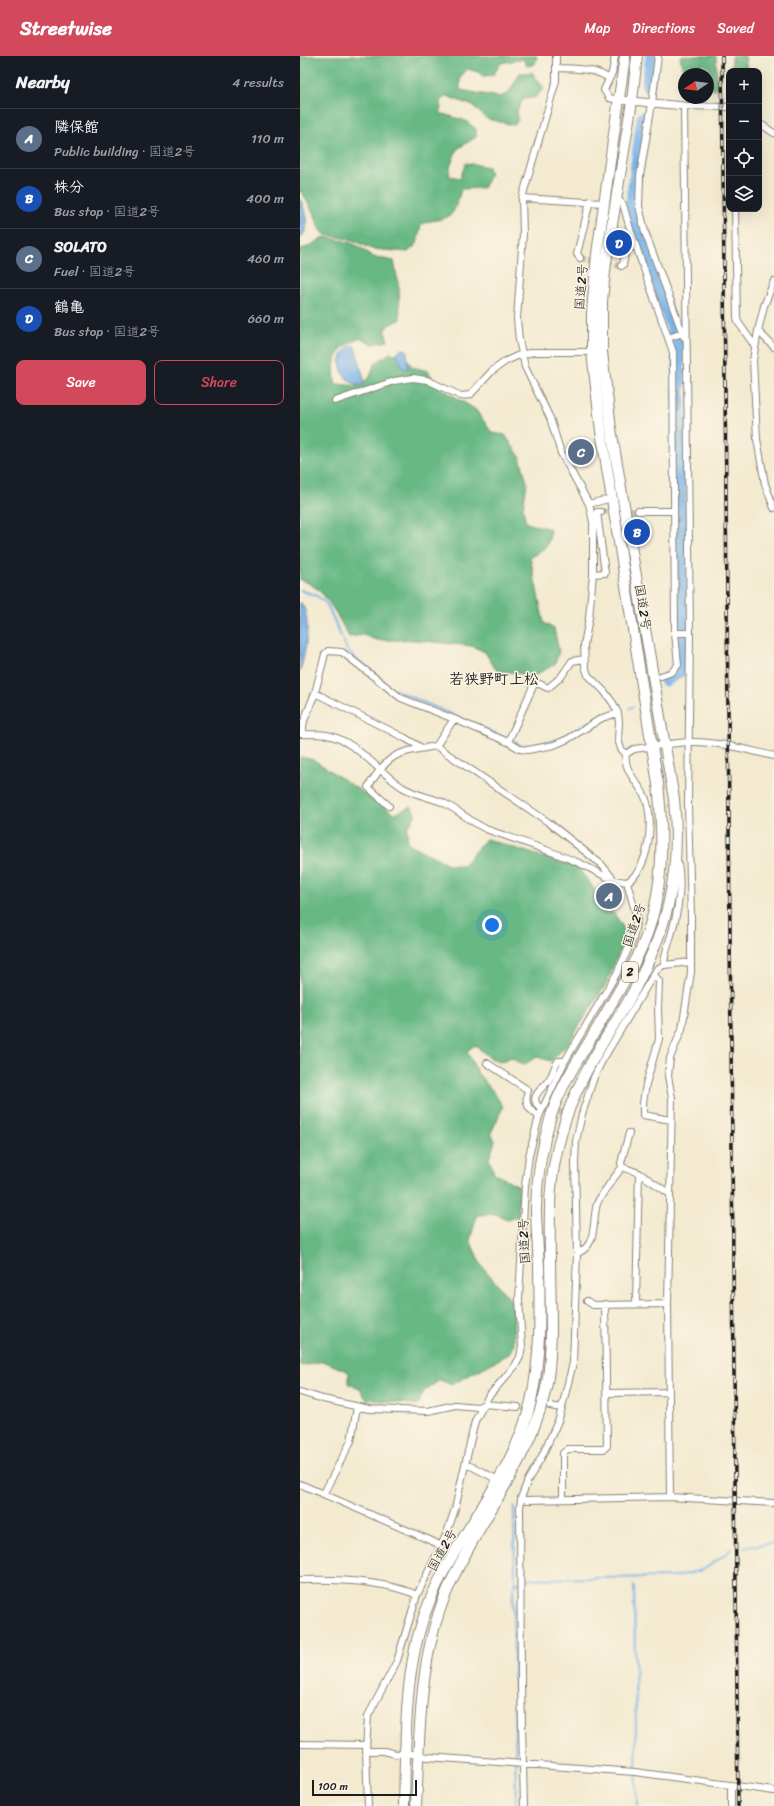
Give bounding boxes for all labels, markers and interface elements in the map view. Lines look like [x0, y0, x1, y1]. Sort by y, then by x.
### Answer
text: Streetwise [20, 12, 112, 45]
text: Map [584, 16, 610, 41]
text: Directions [632, 16, 695, 41]
text: Saved [717, 16, 754, 41]
text: Nearby [16, 67, 70, 97]
north arrow [678, 68, 714, 104]
map controls [726, 68, 762, 212]
button: + [726, 68, 762, 104]
text: 4 results [232, 71, 284, 94]
button: − [726, 104, 762, 140]
text: 隣保館 [54, 114, 99, 140]
text: A [25, 127, 33, 150]
text: 110 m [251, 127, 284, 150]
text: Public building · 国道2号 [54, 140, 195, 163]
button: locate [726, 140, 762, 176]
text: 株分 [54, 174, 84, 200]
button: layers [726, 176, 762, 212]
text: B [25, 187, 33, 210]
text: 400 m [246, 187, 284, 210]
text: Bus stop · 国道2号 [54, 200, 160, 223]
pin: D [606, 228, 632, 258]
text: SOLATO [54, 234, 107, 260]
text: C [25, 247, 33, 270]
text: 460 m [247, 247, 284, 270]
text: Fuel · 国道2号 [54, 260, 135, 283]
street label: 国道2号 [568, 263, 594, 311]
text: 鶴亀 [54, 294, 84, 320]
text: D [25, 307, 33, 330]
text: 660 m [248, 307, 284, 330]
text: Bus stop · 国道2号 [54, 320, 160, 343]
button: Save [16, 360, 146, 405]
button: Share [154, 360, 284, 405]
pin: C [568, 437, 594, 467]
pin: B [624, 517, 650, 547]
street label: 国道2号 [628, 582, 658, 632]
district label: 若狭野町上松 [449, 666, 539, 692]
pin: A [596, 881, 622, 911]
street label: 国道2号 [616, 899, 652, 951]
your location [482, 915, 502, 935]
road number: 2 [622, 962, 638, 982]
street label: 国道2号 [511, 1217, 537, 1265]
street label: 国道2号 [421, 1524, 463, 1576]
text: 100 m [318, 1777, 348, 1796]
scale bar [312, 1778, 417, 1797]

